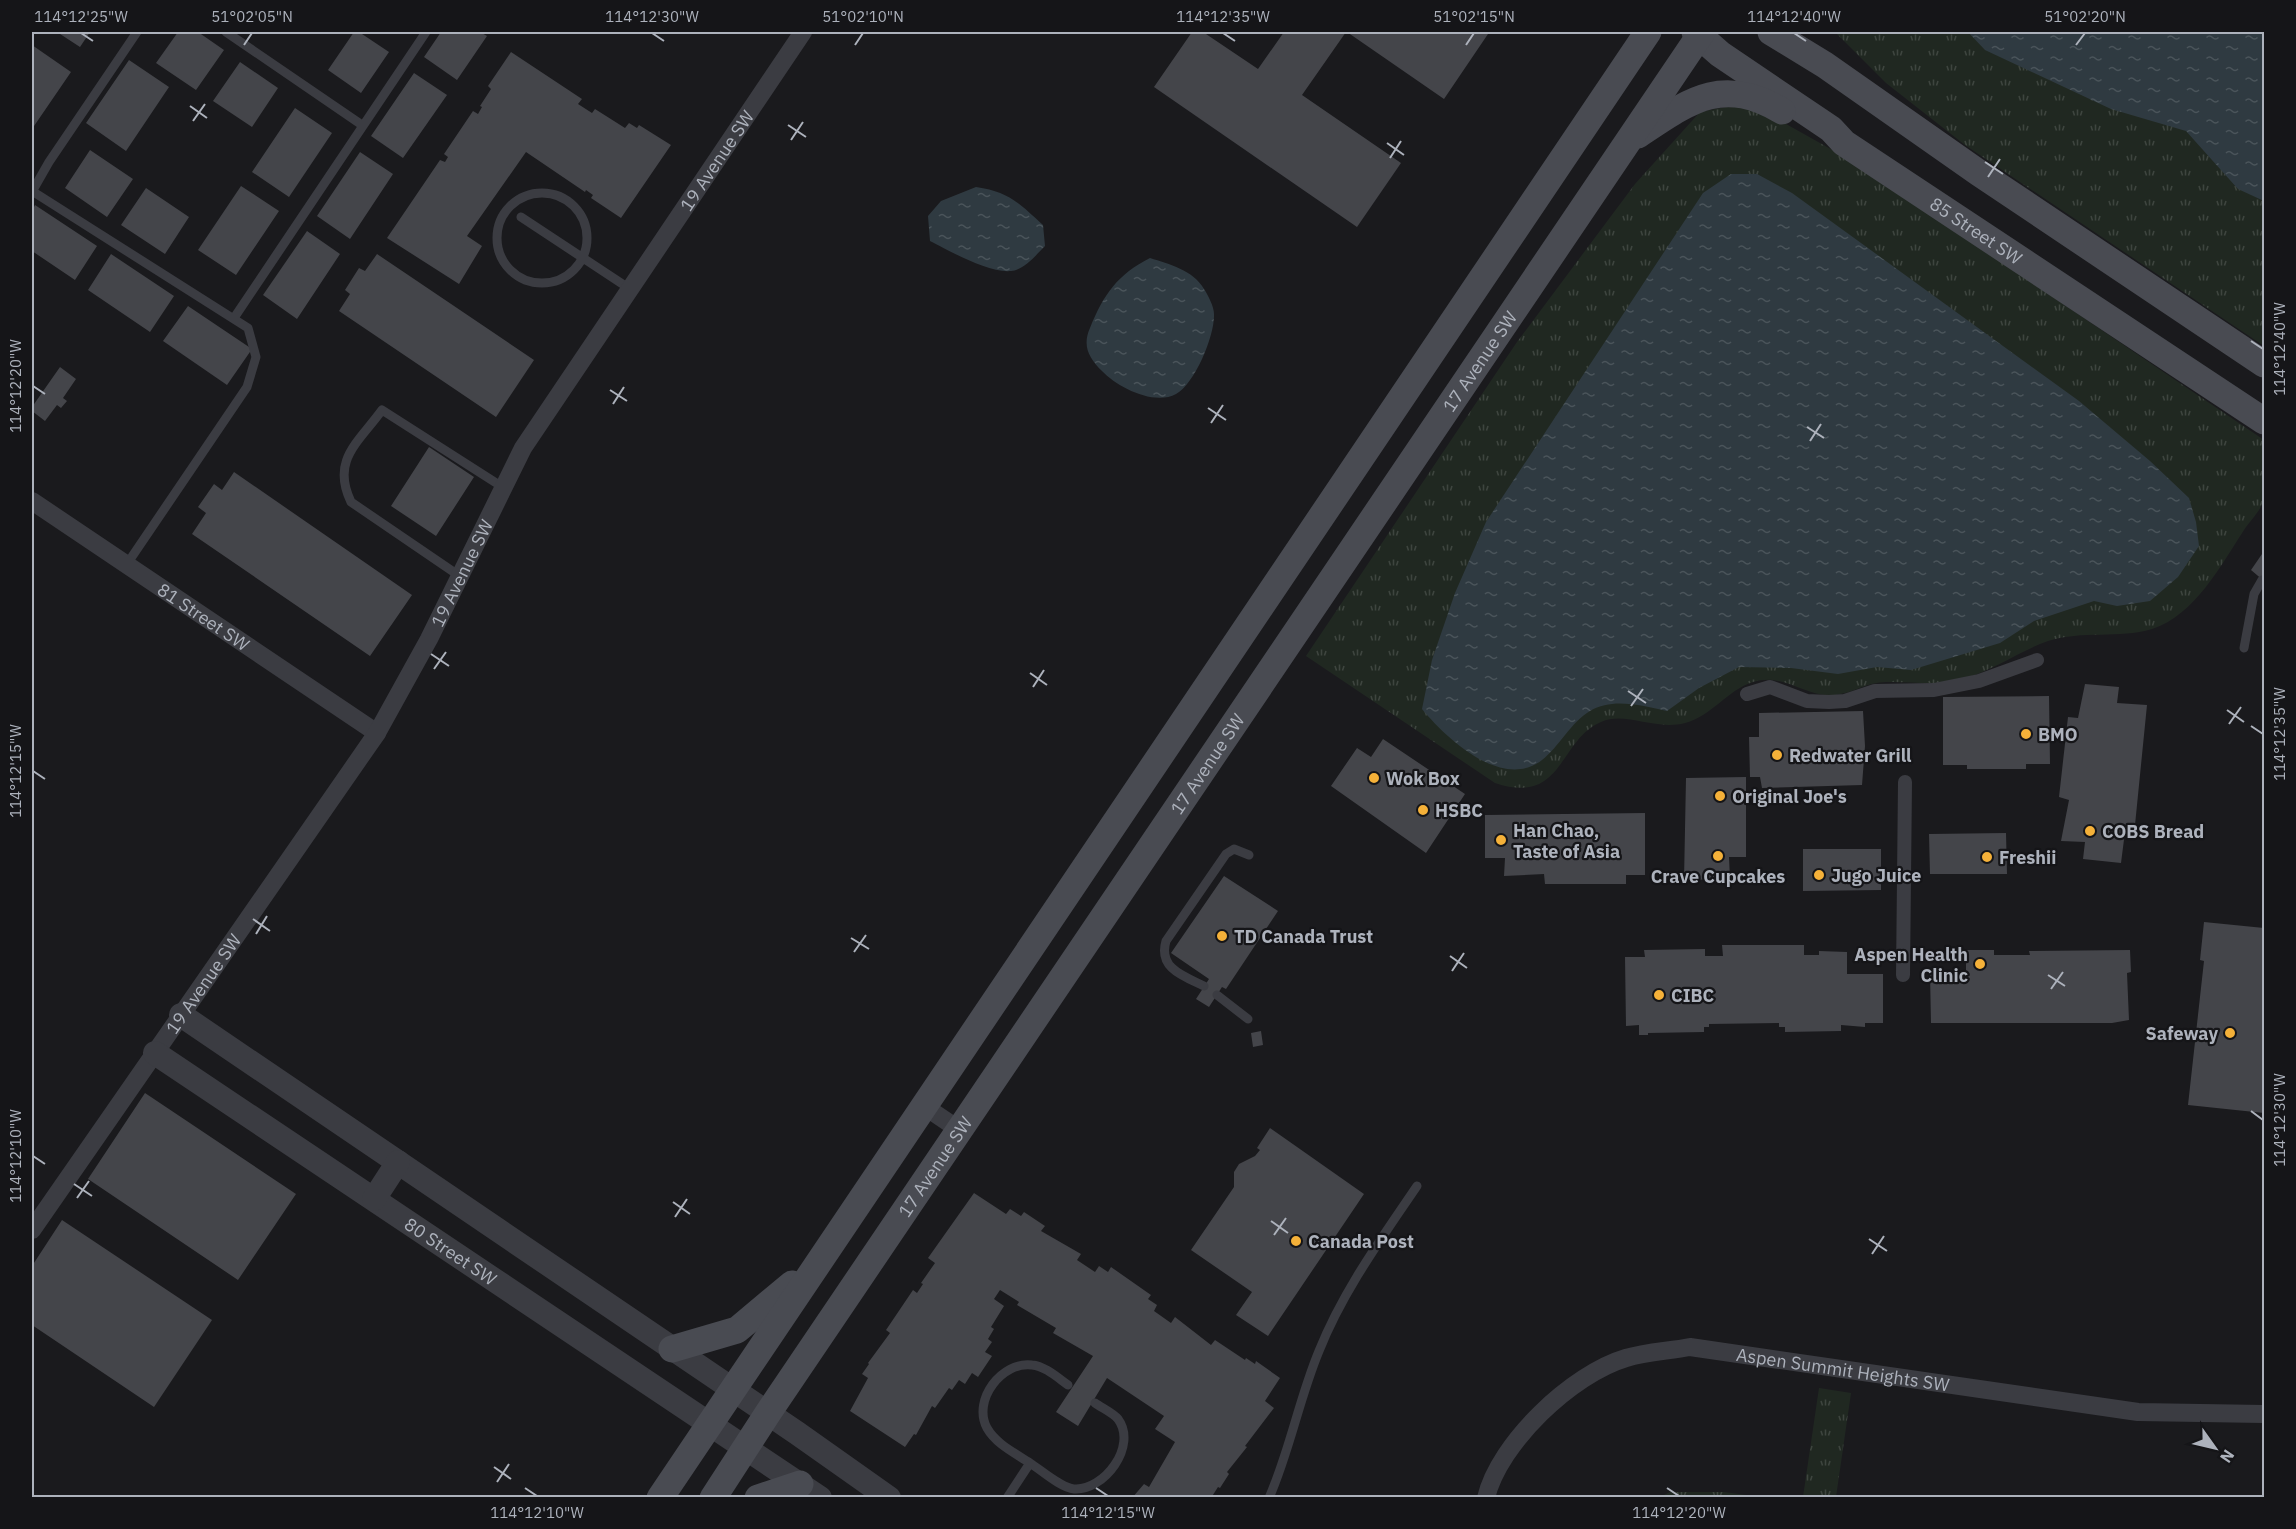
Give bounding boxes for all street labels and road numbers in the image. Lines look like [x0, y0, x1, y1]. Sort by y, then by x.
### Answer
street label: 19 Avenue SW [674, 106, 759, 215]
street label: 85 Street SW [1926, 192, 2027, 269]
street label: 17 Avenue SW [1437, 306, 1522, 416]
street label: 19 Avenue SW [425, 515, 498, 630]
street label: 81 Street SW [153, 577, 254, 656]
street label: 17 Avenue SW [1165, 709, 1249, 819]
street label: 19 Avenue SW [160, 929, 246, 1038]
street label: 17 Avenue SW [893, 1112, 977, 1221]
street label: 80 Street SW [400, 1212, 501, 1290]
street label: Aspen Summit Heights SW [1735, 1342, 1951, 1396]

